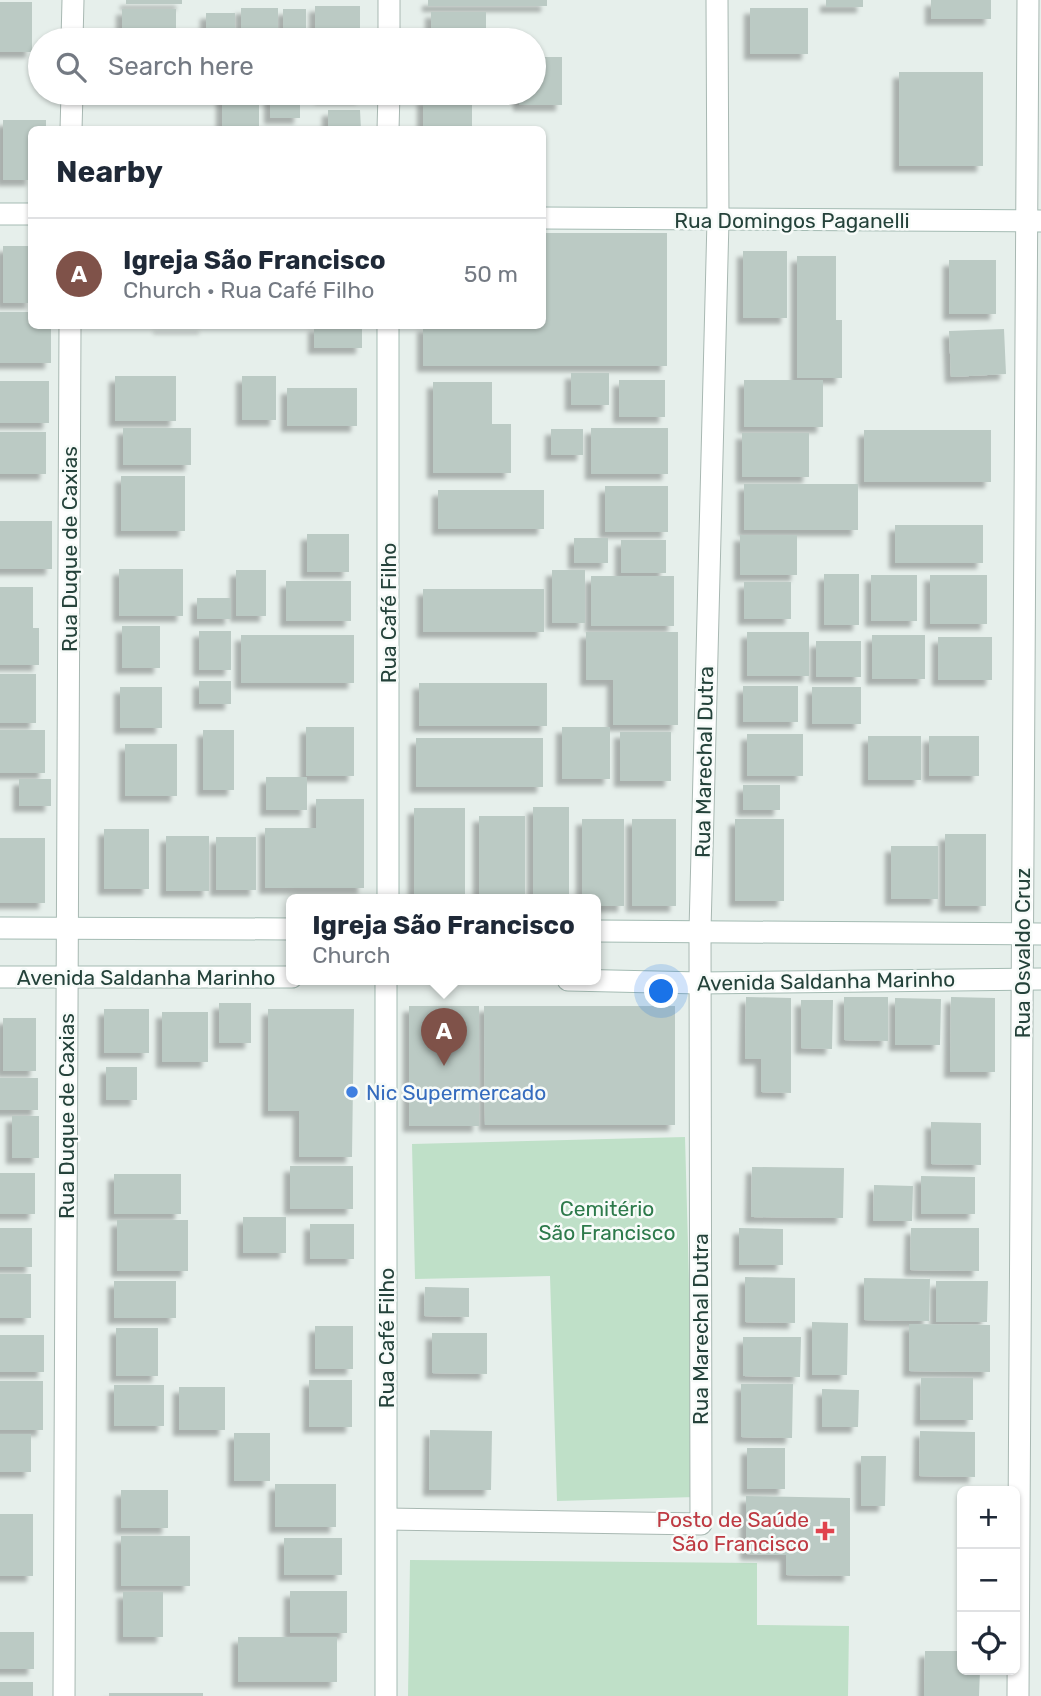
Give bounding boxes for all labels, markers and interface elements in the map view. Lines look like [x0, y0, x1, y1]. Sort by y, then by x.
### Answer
search box [28, 28, 546, 105]
icon: search [52, 48, 90, 86]
text: Search here [108, 51, 254, 82]
text: Nearby [56, 154, 163, 190]
street label: Rua Domingos Paganelli [674, 208, 910, 233]
text: Igreja São Francisco [123, 245, 386, 276]
text: A [71, 260, 87, 288]
text: 50 m [464, 260, 518, 288]
text: Church · Rua Café Filho [123, 276, 374, 304]
street label: Rua Duque de Caxias [57, 446, 82, 652]
street label: Rua Café Filho [376, 543, 401, 683]
street label: Rua Marechal Dutra [690, 666, 718, 858]
street label: Rua Osvaldo Cruz [1010, 868, 1035, 1038]
popup [286, 894, 601, 985]
text: Igreja São Francisco [312, 910, 575, 941]
text: Church [312, 941, 391, 969]
street label: Avenida Saldanha Marinho [17, 965, 275, 990]
street label: Avenida Saldanha Marinho [697, 966, 955, 996]
your location [644, 974, 678, 1008]
pin: A [421, 1008, 467, 1066]
street label: Rua Duque de Caxias [54, 1013, 79, 1219]
place label: Nic Supermercado [366, 1080, 546, 1105]
marker: Nic Supermercado [344, 1084, 360, 1100]
park label: Cemitério São Francisco [539, 1196, 675, 1245]
street label: Rua Marechal Dutra [688, 1233, 713, 1425]
street label: Rua Café Filho [374, 1268, 399, 1408]
map controls [957, 1486, 1020, 1675]
button: + [957, 1486, 1020, 1549]
place label: Posto de Saúde São Francisco [657, 1507, 809, 1556]
marker: Posto de Saúde São Francisco [815, 1521, 835, 1541]
button: − [957, 1549, 1020, 1612]
button: locate [957, 1612, 1020, 1675]

